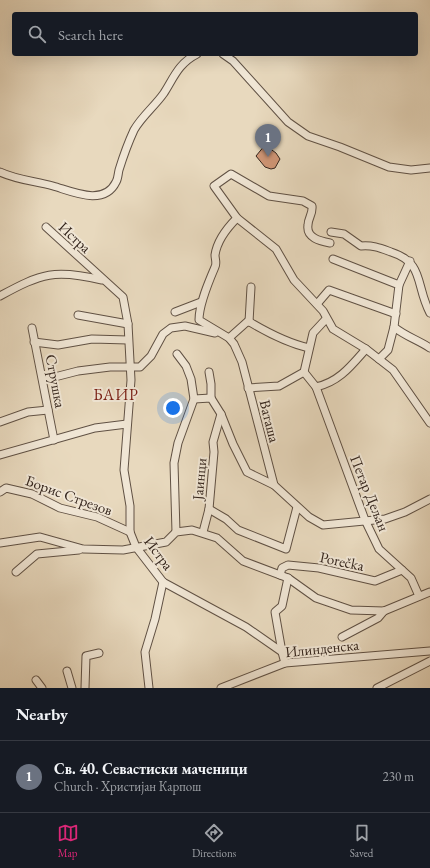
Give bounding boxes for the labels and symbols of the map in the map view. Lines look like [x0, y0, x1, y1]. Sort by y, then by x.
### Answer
pin: 1 [255, 124, 281, 157]
street label: Истра [55, 217, 95, 257]
street label: Струшка [42, 353, 70, 409]
district label: БАИР [93, 384, 139, 405]
your location [163, 398, 183, 418]
street label: Ваташа [256, 398, 284, 444]
street label: Петар Дељан [346, 452, 394, 534]
street label: Јаинци [188, 457, 210, 503]
street label: Борис Стрезов [23, 471, 115, 519]
street label: Истра [140, 532, 178, 574]
street label: Porečka [318, 547, 366, 575]
street label: Илинденска [284, 635, 360, 661]

